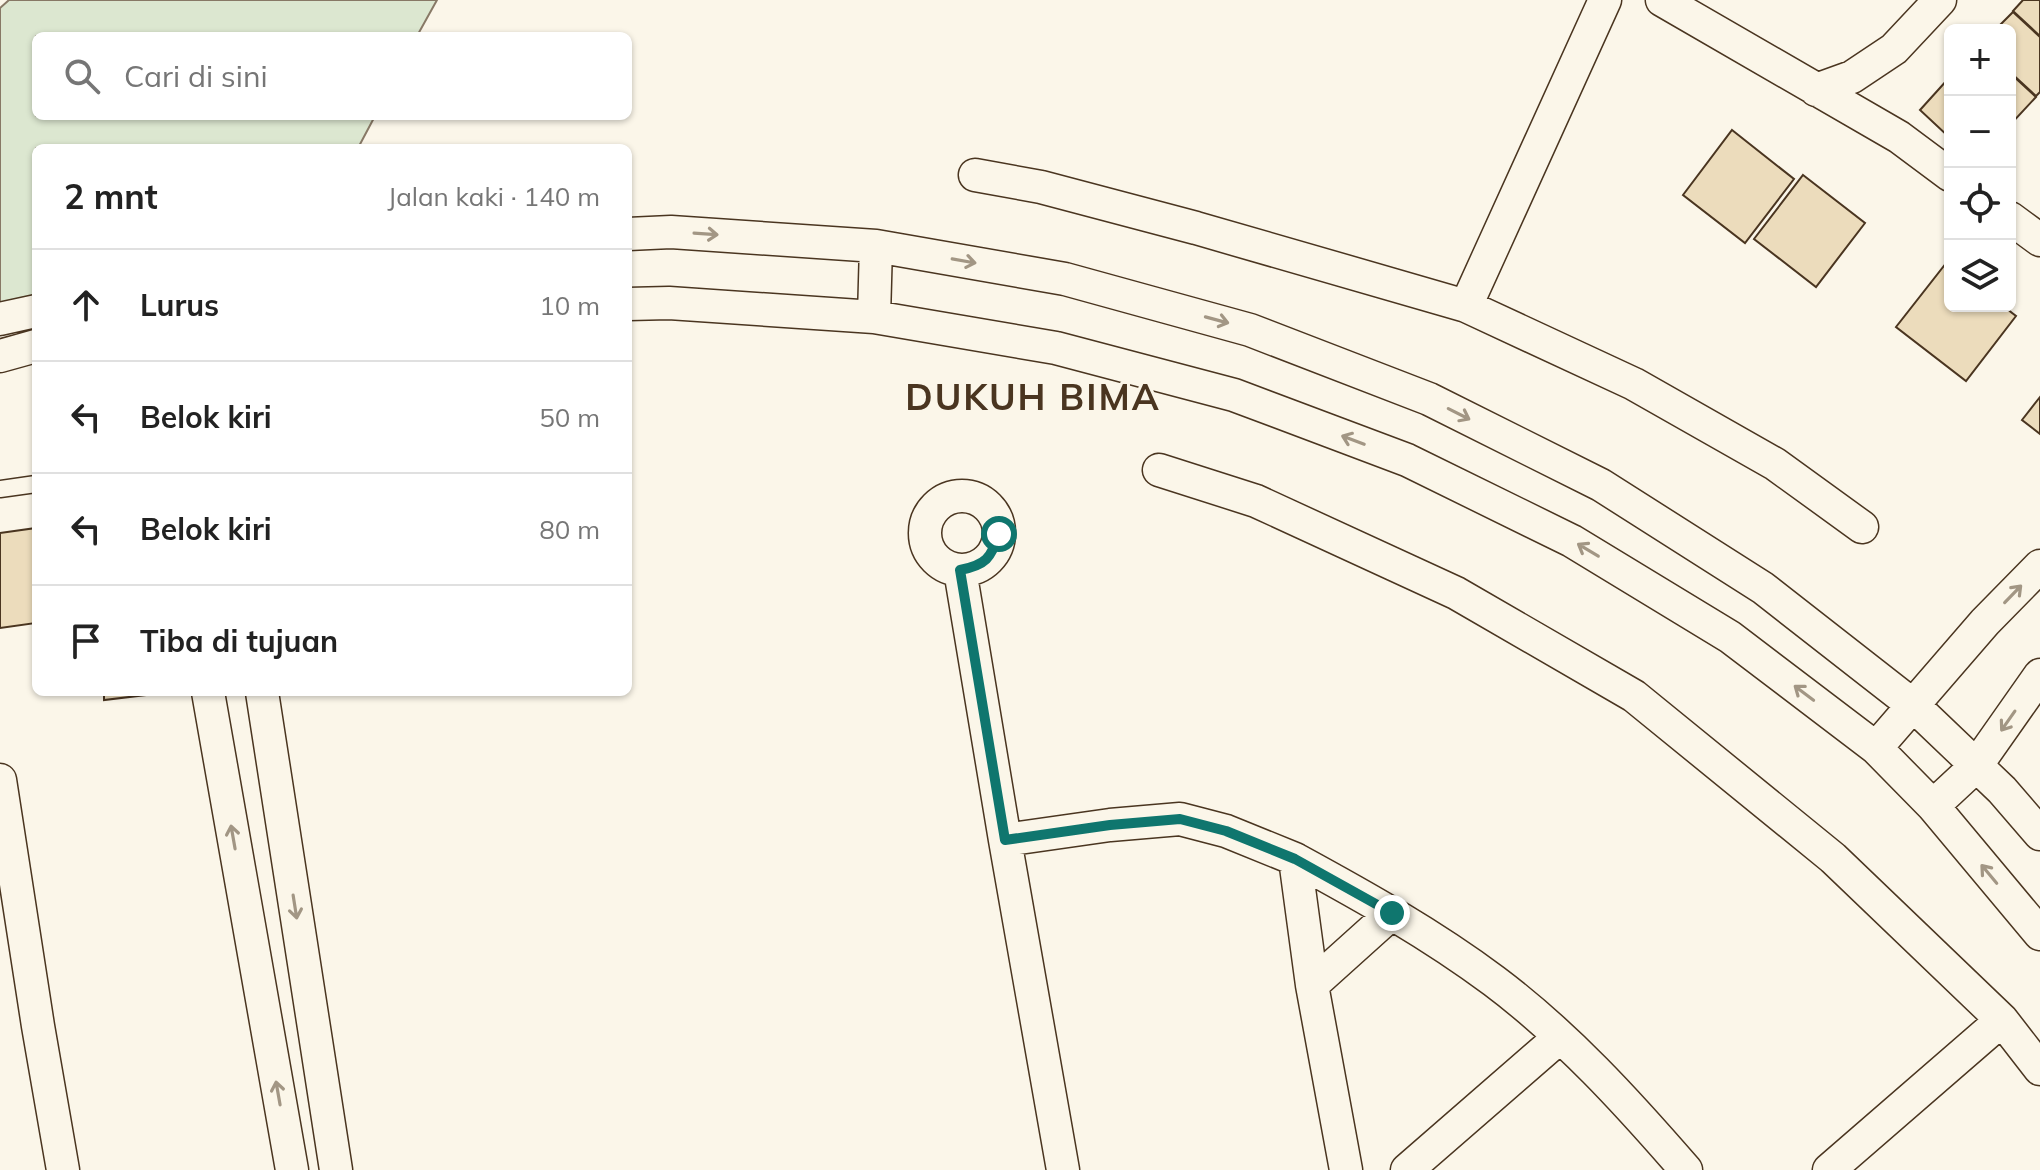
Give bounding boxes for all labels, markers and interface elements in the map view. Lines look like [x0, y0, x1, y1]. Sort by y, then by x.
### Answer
map controls [1944, 24, 2016, 312]
button: + [1944, 24, 2016, 96]
search box [32, 32, 632, 120]
icon: search [60, 54, 104, 98]
text: Cari di sini [124, 57, 268, 95]
button: − [1944, 96, 2016, 168]
button: locate [1944, 168, 2016, 240]
text: 2 mnt [64, 175, 158, 218]
text: Jalan kaki · 140 m [388, 180, 600, 213]
one-way arrow [692, 227, 719, 242]
button: layers [1944, 240, 2016, 312]
one-way arrow [951, 255, 976, 270]
icon: ahead [64, 283, 108, 327]
text: Lurus [140, 286, 219, 324]
text: 10 m [539, 289, 600, 322]
one-way arrow [1204, 314, 1230, 329]
district label: DUKUH BIMA [905, 374, 1161, 419]
icon: left [64, 395, 108, 439]
text: Belok kiri [140, 398, 272, 436]
text: 50 m [539, 401, 600, 434]
one-way arrow [1447, 406, 1471, 422]
one-way arrow [1341, 432, 1366, 446]
icon: left [64, 507, 108, 551]
text: Belok kiri [140, 510, 272, 548]
text: 80 m [539, 513, 600, 546]
route start [981, 516, 1017, 552]
one-way arrow [1577, 542, 1600, 558]
one-way arrow [2003, 584, 2022, 604]
icon: arrive [64, 619, 108, 663]
text: Tiba di tujuan [140, 622, 338, 660]
one-way arrow [1794, 685, 1816, 702]
one-way arrow [2000, 709, 2016, 731]
one-way arrow [225, 825, 240, 850]
one-way arrow [1980, 865, 1998, 885]
one-way arrow [288, 894, 303, 920]
route end [1374, 895, 1410, 931]
one-way arrow [270, 1081, 285, 1106]

